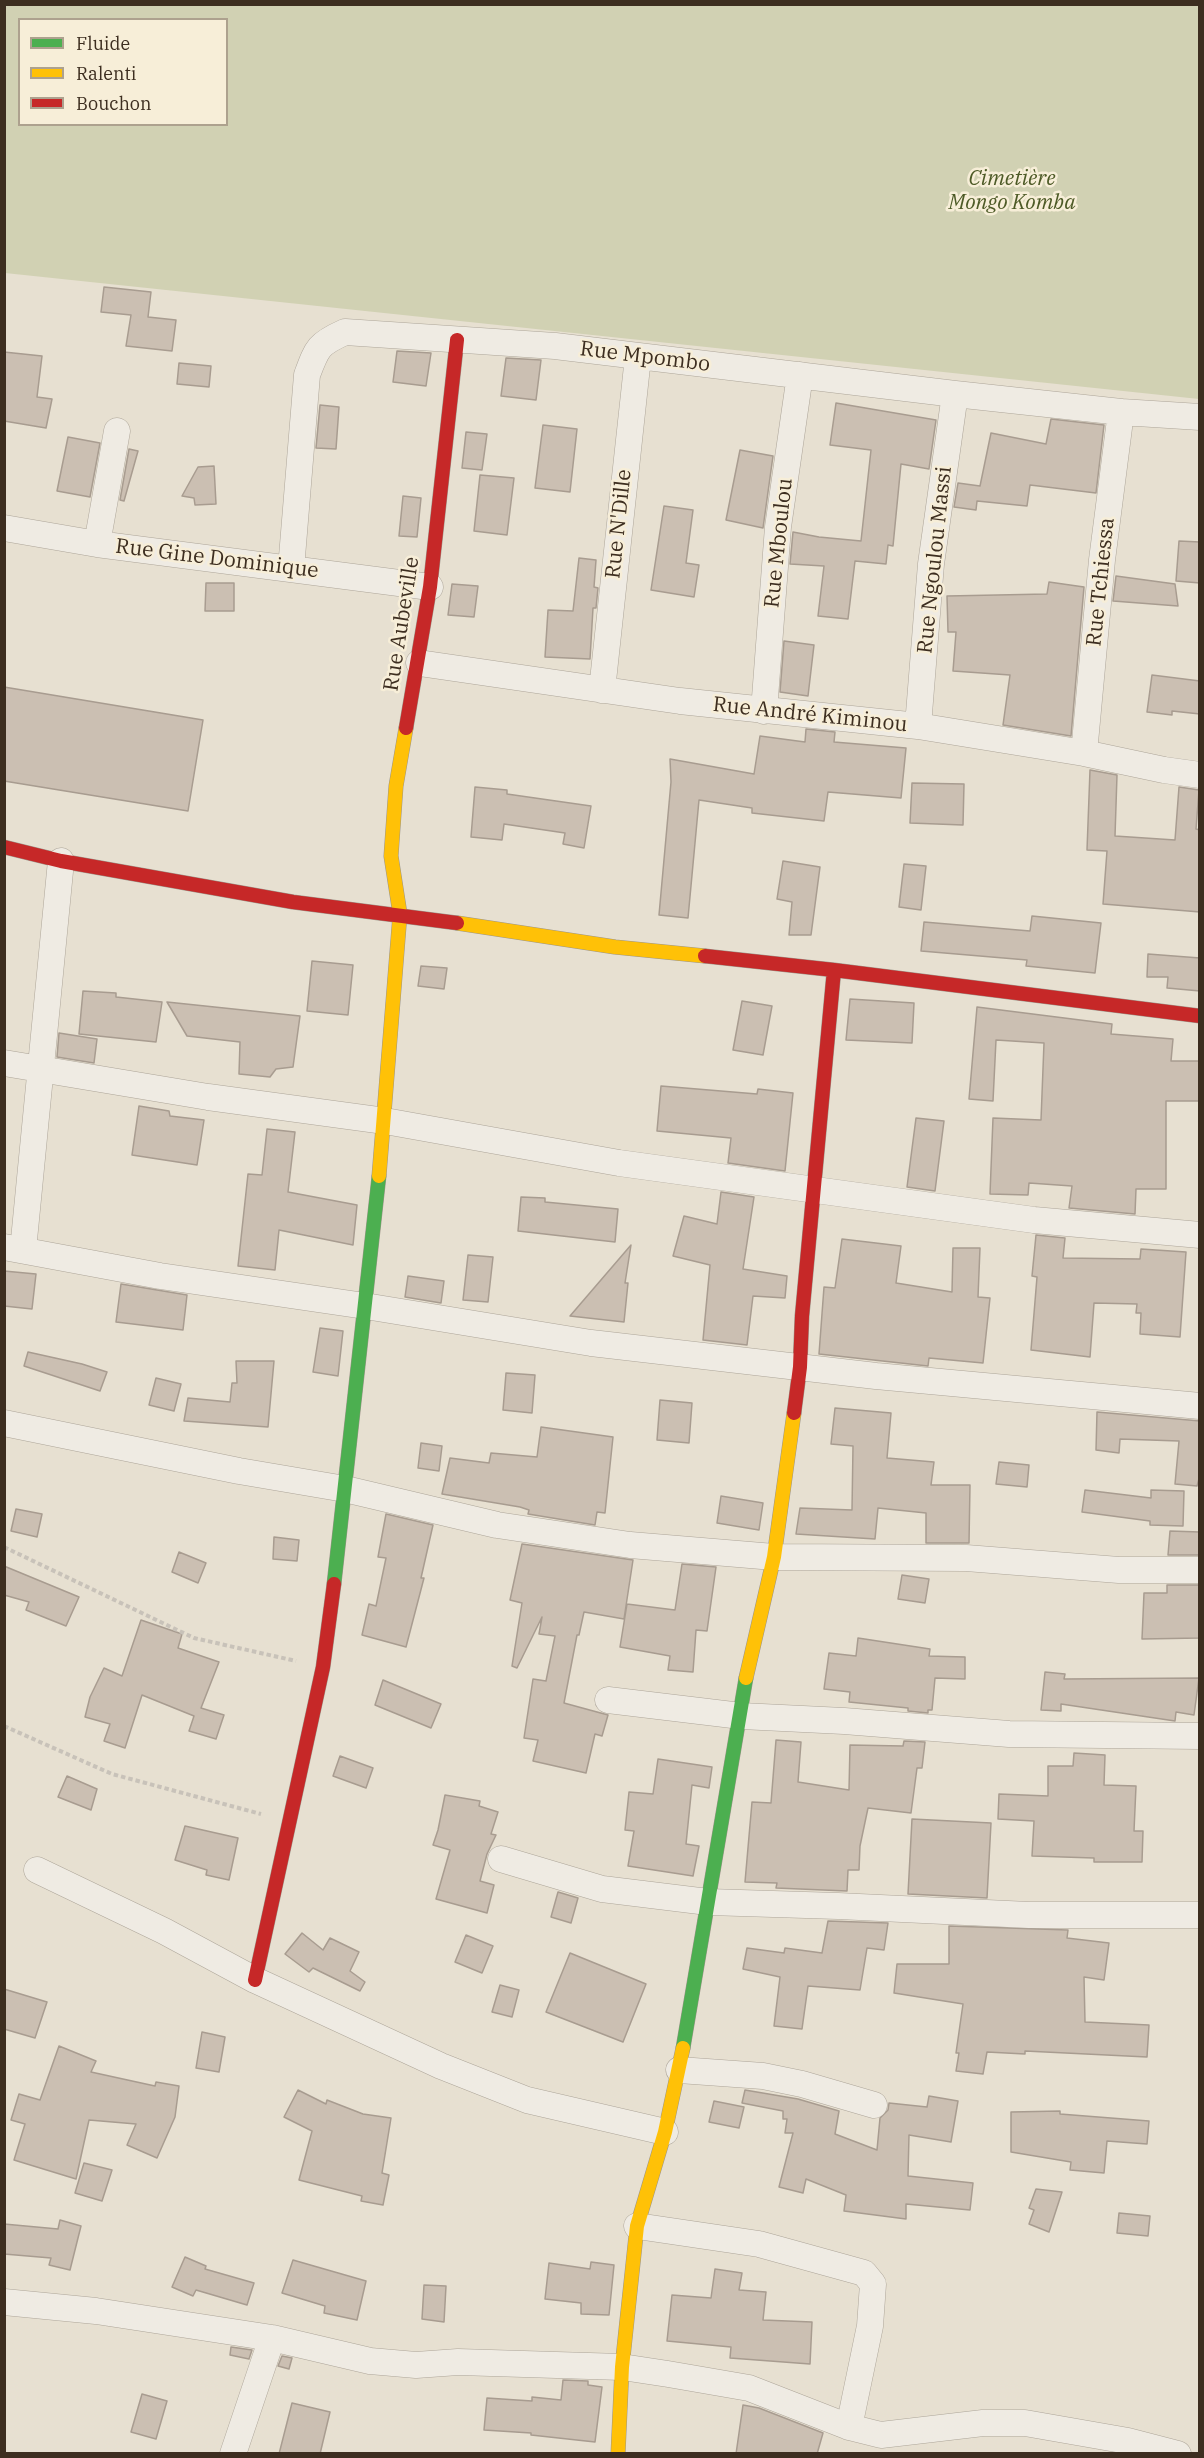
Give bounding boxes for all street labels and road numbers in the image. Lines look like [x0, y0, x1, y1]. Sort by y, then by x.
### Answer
street label: Rue Mpombo [578, 337, 712, 377]
street label: Rue Ngoulou Massi [913, 465, 957, 655]
street label: Rue N'Dille [601, 468, 637, 580]
street label: Rue Mboulou [760, 477, 798, 609]
street label: Rue Tchiessa [1082, 516, 1120, 648]
street label: Rue Gine Dominique [114, 534, 320, 584]
street label: Rue Aubeville [379, 555, 425, 693]
street label: Rue André Kiminou [711, 692, 909, 738]

